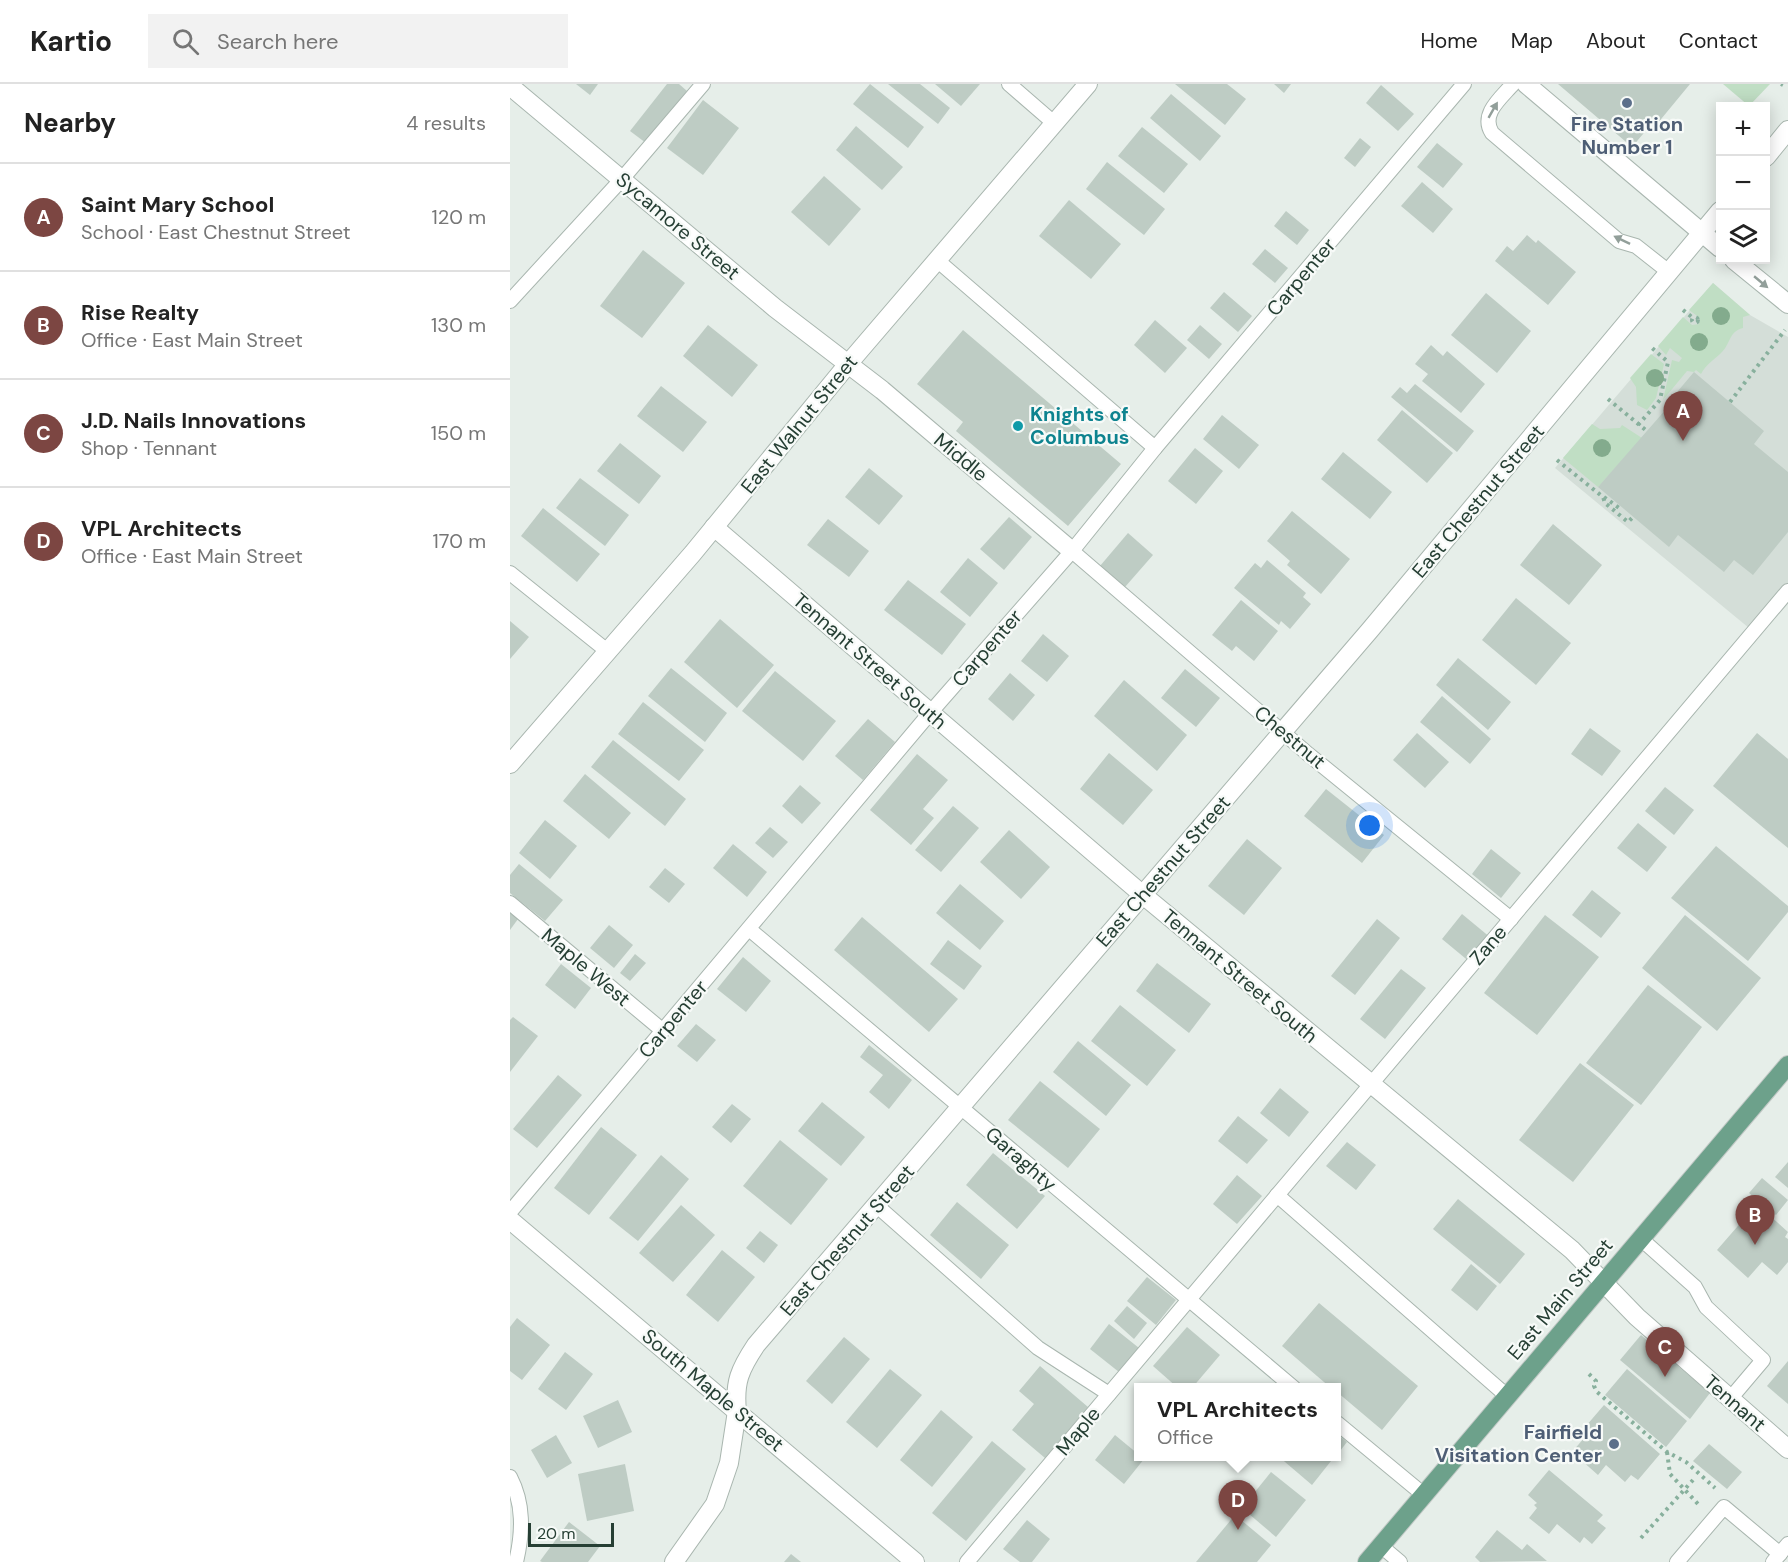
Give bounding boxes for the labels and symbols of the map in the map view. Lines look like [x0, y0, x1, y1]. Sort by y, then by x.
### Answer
marker: Fire Station Number 1 [1620, 96, 1634, 110]
one-way arrow [1488, 101, 1499, 118]
place label: Fire Station Number 1 [1571, 111, 1683, 160]
street label: Sycamore Street [611, 166, 746, 286]
street label: Carpenter [1261, 233, 1341, 321]
one-way arrow [1613, 236, 1631, 246]
one-way arrow [1753, 275, 1768, 288]
street label: East Walnut Street [735, 349, 863, 499]
pin: A [1664, 392, 1702, 441]
place label: Knights of Columbus [1030, 401, 1130, 450]
marker: Knights of Columbus [1011, 419, 1025, 433]
street label: East Chestnut Street [1406, 419, 1550, 583]
street label: Middle [929, 427, 993, 487]
street label: Tennant Street South [788, 587, 952, 735]
street label: Carpenter [946, 604, 1028, 692]
street label: Chestnut [1249, 700, 1331, 775]
street label: East Chestnut Street [1090, 790, 1236, 952]
your location [1355, 811, 1384, 840]
street label: Tennant Street South [1157, 903, 1323, 1049]
street label: Zane [1464, 920, 1512, 970]
street label: Maple West [536, 922, 636, 1012]
street label: Carpenter [633, 975, 713, 1063]
street label: Garaghty [980, 1121, 1062, 1197]
street label: East Chestnut Street [774, 1159, 920, 1321]
pin: B [1736, 1196, 1774, 1245]
street label: East Main Street [1502, 1233, 1619, 1365]
street label: South Maple Street [637, 1323, 790, 1457]
pin: C [1646, 1328, 1684, 1377]
street label: Tennant [1699, 1369, 1772, 1437]
street label: Maple [1050, 1401, 1106, 1461]
place label: Fairfield Visitation Center [1435, 1419, 1602, 1468]
marker: Fairfield Visitation Center [1607, 1437, 1621, 1451]
pin: D [1218, 1480, 1258, 1530]
scale bar [528, 1520, 614, 1548]

